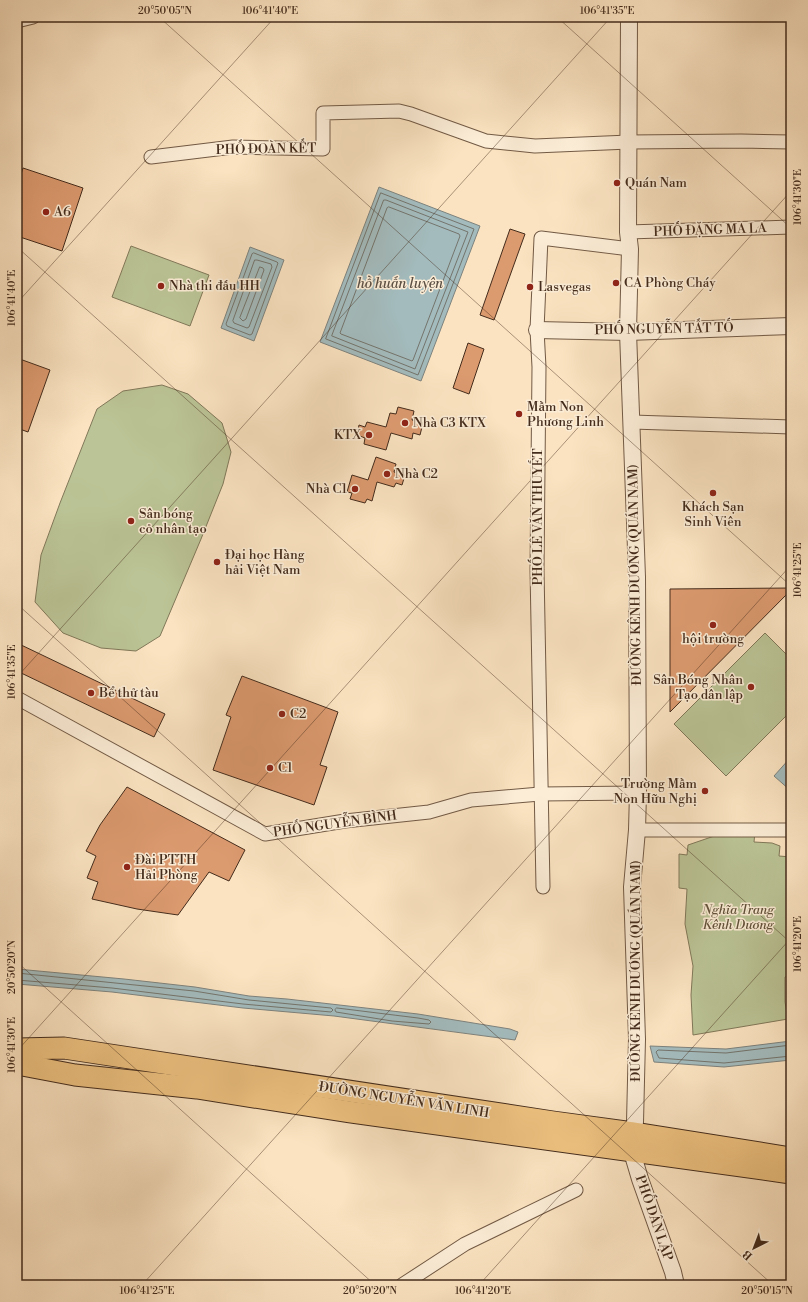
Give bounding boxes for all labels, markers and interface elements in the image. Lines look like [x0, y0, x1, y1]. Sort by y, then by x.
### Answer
text: 20°50'05"N [138, 5, 192, 17]
text: 106°41'40"E [242, 5, 298, 17]
text: 106°41'35"E [580, 5, 634, 17]
street label: PHỐ ĐOÀN KẾT [216, 137, 316, 158]
text: 106°41'30"E [792, 169, 804, 225]
place label: Quán Nam [625, 175, 688, 191]
marker: Quán Nam [612, 178, 622, 188]
place label: A6 [53, 204, 71, 220]
marker: A6 [41, 207, 51, 217]
street label: PHỐ ĐẶNG MA LA [653, 217, 768, 240]
text: 106°41'40"E [6, 270, 18, 326]
water label: hồ huấn luyện [357, 275, 443, 293]
place label: CA Phòng Cháy [624, 275, 716, 291]
place label: Nhà thi đấu HH [169, 278, 261, 294]
marker: CA Phòng Cháy [611, 278, 621, 288]
place label: Lasvegas [538, 279, 591, 295]
marker: Nhà thi đấu HH [156, 281, 166, 291]
marker: Lasvegas [525, 282, 535, 292]
street label: PHỐ NGUYỄN TẤT TỐ [594, 317, 734, 338]
place label: Mầm Non Phương Linh [527, 399, 604, 430]
marker: Mầm Non Phương Linh [514, 409, 524, 419]
place label: Nhà C3 KTX [413, 415, 487, 431]
marker: Nhà C3 KTX [400, 418, 410, 428]
place label: KTX [334, 427, 362, 443]
marker: KTX [364, 430, 374, 440]
street label: PHỐ LÊ VĂN THUYẾT [527, 448, 546, 586]
street label: ĐƯỜNG KÊNH DƯƠNG (QUÁN NAM) [624, 464, 645, 686]
place label: Nhà C2 [395, 466, 438, 482]
marker: Nhà C2 [382, 469, 392, 479]
place label: Nhà C1 [306, 481, 347, 497]
marker: Nhà C1 [350, 484, 360, 494]
marker: Khách Sạn Sinh Viên [708, 488, 718, 498]
place label: Khách Sạn Sinh Viên [682, 499, 744, 530]
place label: Sân bóng cỏ nhân tạo [139, 506, 207, 537]
marker: Sân bóng cỏ nhân tạo [126, 516, 136, 526]
text: 106°41'25"E [792, 542, 804, 597]
place label: Đại học Hàng hải Việt Nam [225, 547, 305, 578]
marker: Đại học Hàng hải Việt Nam [212, 557, 222, 567]
marker: hội trường [708, 620, 718, 630]
place label: hội trường [682, 631, 744, 647]
text: 106°41'35"E [6, 645, 18, 699]
place label: Sân Bóng Nhân Tạo dân lập [653, 672, 743, 703]
marker: Sân Bóng Nhân Tạo dân lập [746, 682, 756, 692]
place label: Bể thử tàu [98, 685, 159, 701]
marker: Bể thử tàu [86, 688, 96, 698]
place label: C2 [290, 706, 306, 722]
marker: C2 [277, 709, 287, 719]
place label: C1 [278, 760, 293, 776]
marker: C1 [265, 763, 275, 773]
place label: Trường Mầm Non Hữu Nghị [613, 776, 698, 807]
marker: Trường Mầm Non Hữu Nghị [700, 786, 710, 796]
street label: PHỐ NGUYỄN BÌNH [272, 804, 398, 841]
place label: Đài PTTH Hải Phòng [135, 852, 198, 883]
street label: ĐƯỜNG KÊNH DƯƠNG (QUÁN NAM) [627, 860, 644, 1082]
marker: Đài PTTH Hải Phòng [122, 862, 132, 872]
park label: Nghĩa Trang Kênh Dương [701, 902, 775, 933]
text: 106°41'20"E [792, 916, 804, 972]
text: 20°50'20"N [6, 939, 18, 994]
text: 106°41'30"E [6, 1017, 18, 1073]
street label: ĐƯỜNG NGUYỄN VĂN LINH [318, 1076, 491, 1121]
street label: PHỐ DÂN LẬP [632, 1172, 679, 1263]
north arrow [734, 1228, 774, 1268]
text: B [740, 1247, 756, 1263]
text: 106°41'25"E [120, 1285, 175, 1297]
text: 20°50'20"N [343, 1285, 398, 1297]
text: 106°41'20"E [455, 1285, 511, 1297]
text: 20°50'15"N [741, 1285, 793, 1297]

